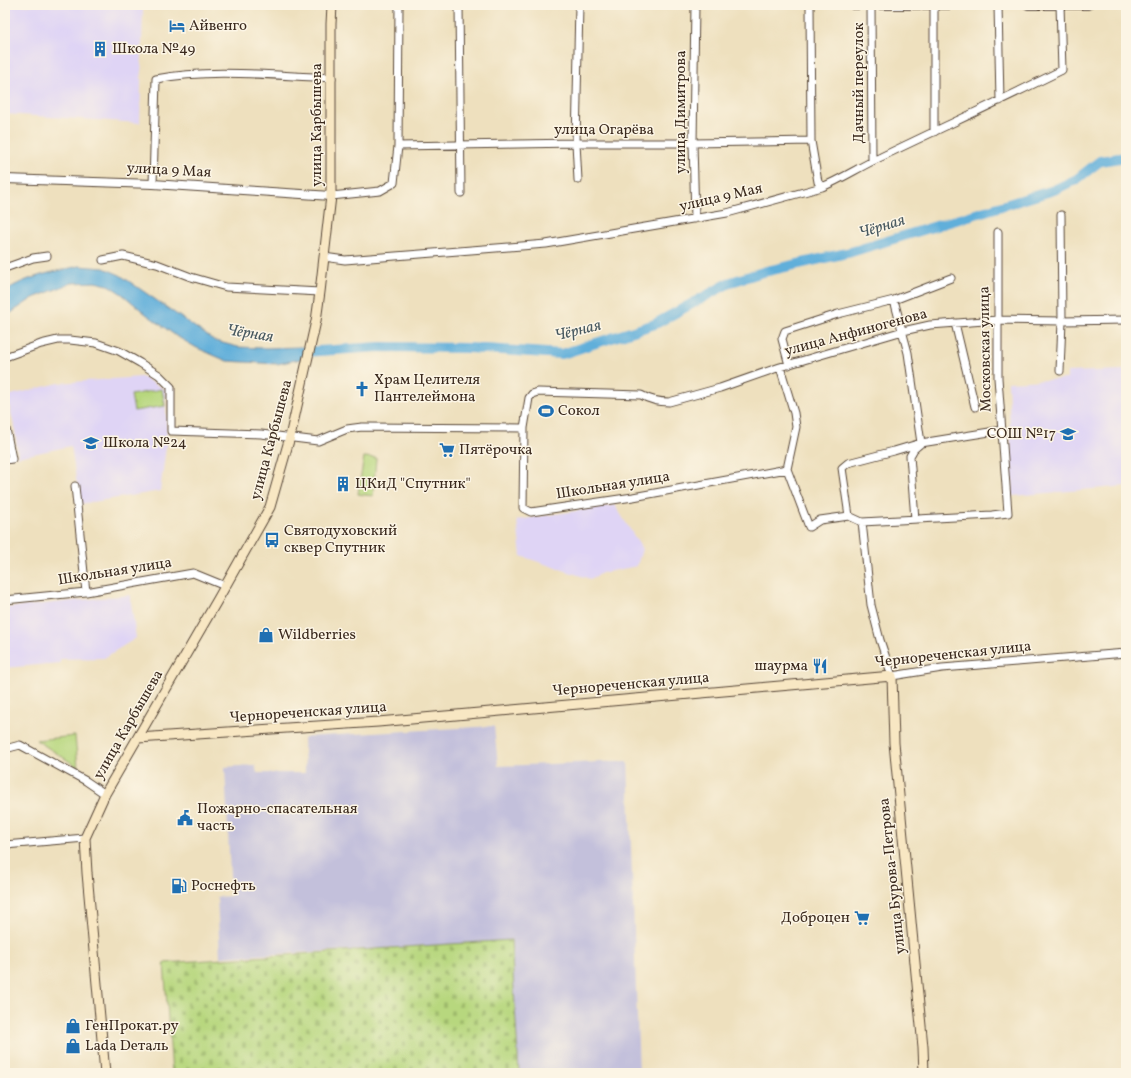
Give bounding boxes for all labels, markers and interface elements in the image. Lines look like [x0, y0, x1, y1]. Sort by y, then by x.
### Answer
place label: Айвенго [189, 16, 247, 37]
hotel icon: Айвенго [168, 17, 186, 35]
street label: Дачный переулок [849, 23, 870, 143]
place label: Школа №49 [112, 39, 196, 60]
building icon: Школа №49 [91, 40, 109, 58]
street label: улица Димитрова [671, 50, 692, 174]
street label: улица Карбышева [307, 63, 328, 187]
street label: улица Огарёва [554, 120, 654, 141]
street label: улица 9 Мая [126, 158, 212, 184]
street label: улица 9 Мая [677, 178, 765, 218]
water label: Чёрная [856, 210, 908, 244]
street label: Московская улица [974, 286, 998, 412]
street label: улица Анфиногенова [782, 304, 930, 362]
water label: Чёрная [553, 315, 603, 347]
water label: Чёрная [225, 319, 275, 349]
place label: Храм Целителя Пантелеймона [374, 370, 480, 408]
street label: улица Карбышева [246, 378, 298, 502]
church icon: Храм Целителя Пантелеймона [353, 380, 371, 398]
place label: Сокол [558, 401, 600, 422]
sports icon: Сокол [537, 402, 555, 420]
place label: СОШ №17 [987, 424, 1056, 445]
school or university icon: СОШ №17 [1059, 425, 1077, 443]
place label: Школа №24 [103, 433, 187, 454]
school or university icon: Школа №24 [82, 434, 100, 452]
place label: Пятёрочка [459, 440, 533, 461]
supermarket icon: Пятёрочка [438, 441, 456, 459]
street label: Школьная улица [555, 467, 671, 505]
place label: ЦКиД "Спутник" [355, 474, 471, 495]
building icon: ЦКиД "Спутник" [334, 475, 352, 493]
place label: Святодуховский сквер Спутник [284, 521, 397, 559]
bus stop icon: Святодуховский сквер Спутник [263, 531, 281, 549]
street label: Школьная улица [57, 553, 173, 591]
place label: Wildberries [278, 625, 356, 646]
shop icon: Wildberries [257, 626, 275, 644]
street label: Чернореченская улица [874, 636, 1032, 674]
place label: шаурма [755, 656, 808, 677]
restaurant icon: шаурма [811, 657, 829, 675]
street label: улица Карбышева [89, 666, 169, 784]
street label: Чернореченская улица [552, 668, 710, 702]
street label: Чернореченская улица [229, 697, 387, 729]
street label: улица Бурова-Петрова [874, 797, 912, 955]
place label: Пожарно-спасательная часть [197, 799, 358, 837]
public building icon: Пожарно-спасательная часть [176, 809, 194, 827]
place label: Роснефть [191, 876, 256, 897]
fuel station icon: Роснефть [170, 877, 188, 895]
place label: Доброцен [781, 908, 850, 929]
supermarket icon: Доброцен [853, 909, 871, 927]
place label: ГенПрокат.ру [85, 1016, 179, 1037]
shop icon: ГенПрокат.ру [64, 1017, 82, 1035]
place label: Lada Dеталь [85, 1036, 169, 1057]
shop icon: Lada Dеталь [64, 1037, 82, 1055]

